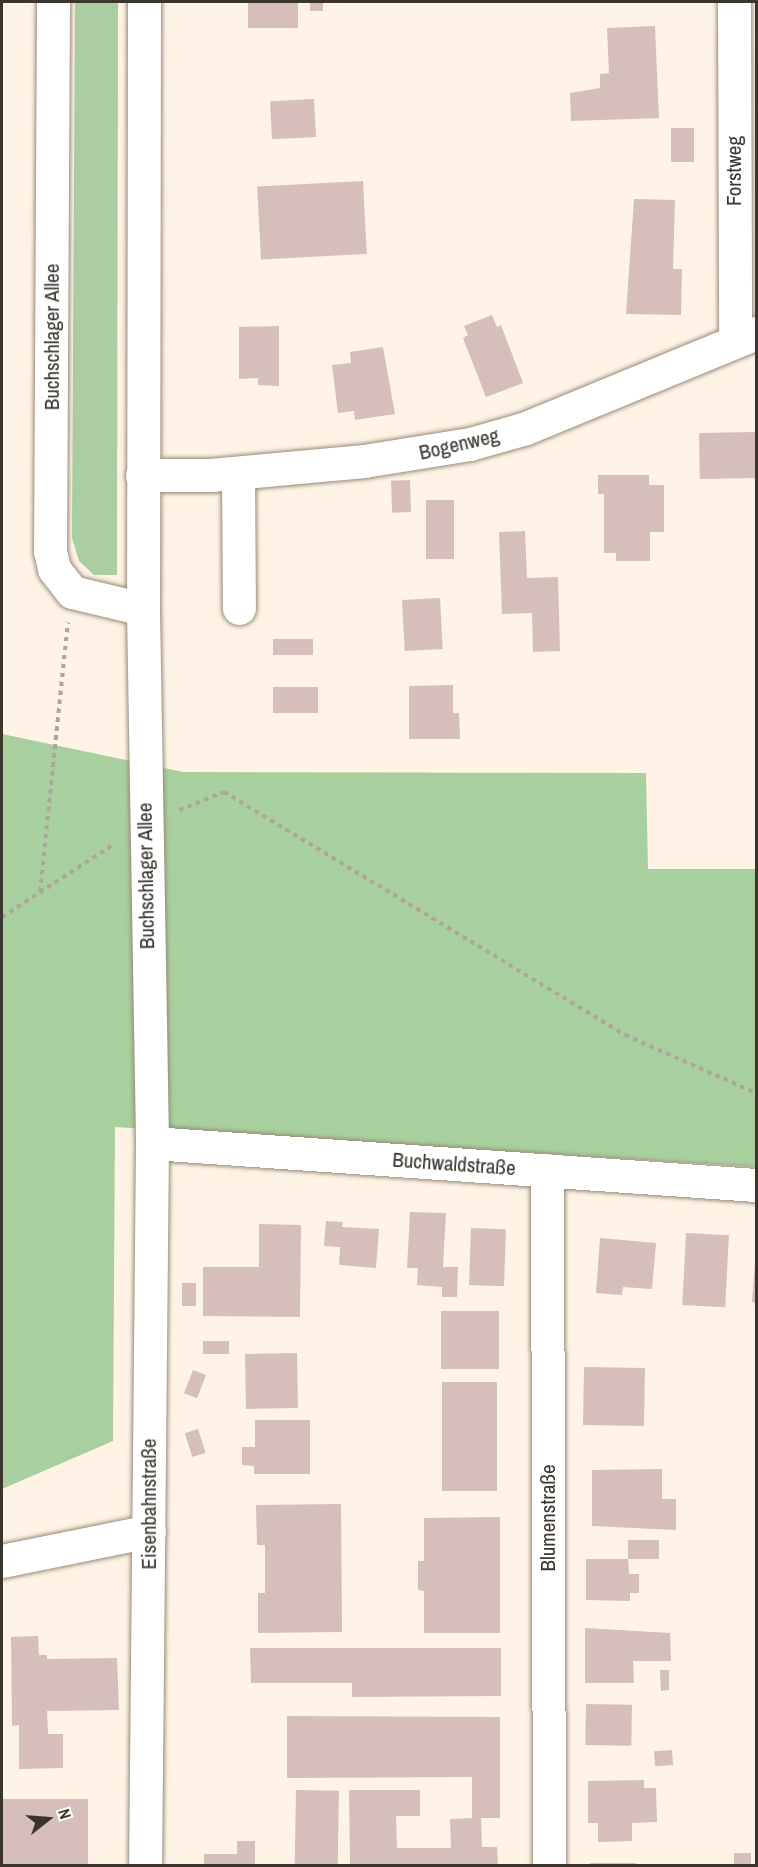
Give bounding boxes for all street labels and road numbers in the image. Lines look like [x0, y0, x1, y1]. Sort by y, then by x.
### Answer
street label: Forstweg [721, 136, 747, 206]
street label: Buchschlager Allee [39, 263, 65, 411]
street label: Bogenweg [417, 423, 501, 465]
street label: Buchschlager Allee [132, 802, 160, 950]
street label: Buchwaldstraße [392, 1147, 516, 1181]
street label: Eisenbahnstraße [136, 1438, 162, 1570]
street label: Blumenstraße [535, 1464, 561, 1572]

